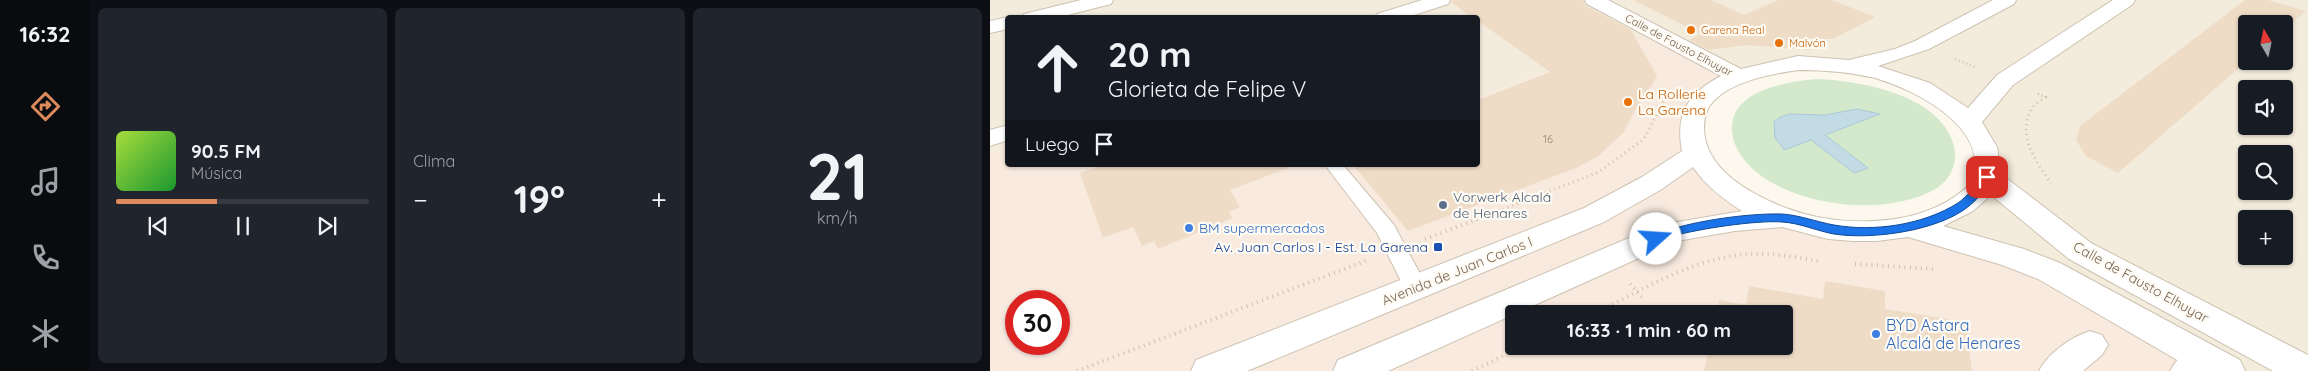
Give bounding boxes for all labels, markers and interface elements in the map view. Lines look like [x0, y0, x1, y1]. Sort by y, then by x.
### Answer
street label: Calle de Fausto Elhuyar [1623, 11, 1736, 80]
north arrow [2238, 15, 2292, 70]
map controls [2238, 15, 2293, 265]
text: 16:32 [19, 20, 71, 48]
place label: Garena Real [1701, 23, 1764, 37]
marker: Garena Real [1685, 24, 1697, 36]
text: 20 m [1108, 32, 1191, 76]
icon: ahead [1025, 35, 1090, 100]
place label: Malvón [1789, 36, 1826, 50]
marker: Malvón [1773, 37, 1785, 49]
text: Glorieta de Felipe V [1108, 75, 1306, 103]
button: sound [2238, 80, 2293, 135]
place label: La Rollerie La Garena [1638, 85, 1706, 119]
icon: directions [28, 89, 63, 124]
marker: La Rollerie La Garena [1622, 96, 1634, 108]
icon: arrive [1090, 130, 1118, 158]
text: Luego [1025, 132, 1080, 156]
house number: 16 [1543, 132, 1553, 146]
text: 21 [806, 135, 868, 216]
text: 90.5 FM [191, 139, 261, 163]
button: search [2238, 145, 2293, 200]
text: Clima [413, 151, 455, 171]
pin [1966, 156, 2008, 198]
text: Música [191, 163, 242, 183]
icon: arrive [1973, 163, 2001, 191]
icon: music [28, 164, 63, 199]
text: 19° [514, 175, 565, 223]
text: − [413, 182, 428, 217]
text: + [651, 182, 667, 217]
place label: Vorwerk Alcalá de Henares [1453, 188, 1551, 222]
marker: Vorwerk Alcalá de Henares [1437, 199, 1449, 211]
text: km/h [817, 208, 858, 228]
button: + [2238, 210, 2293, 265]
icon: previous [144, 212, 172, 240]
icon: pause [229, 212, 257, 240]
icon: next [313, 212, 341, 240]
position arrow [1629, 212, 1681, 264]
place label: BM supermercados [1199, 219, 1325, 237]
marker: BM supermercados [1183, 222, 1195, 234]
street label: Avenida de Juan Carlos I [1379, 233, 1535, 309]
street label: Calle de Fausto Elhuyar [2070, 237, 2212, 327]
place label: Av. Juan Carlos I - Est. La Garena [1214, 238, 1428, 256]
icon: phone [28, 240, 63, 275]
marker: Av. Juan Carlos I - Est. La Garena [1432, 241, 1444, 253]
speed limit sign: 30 [1005, 290, 1070, 355]
place label: BYD Astara Alcalá de Henares [1886, 315, 2021, 353]
icon: climate [28, 316, 63, 351]
text: 16:33 · 1 min · 60 m [1567, 318, 1731, 342]
marker: BYD Astara Alcalá de Henares [1870, 328, 1882, 340]

